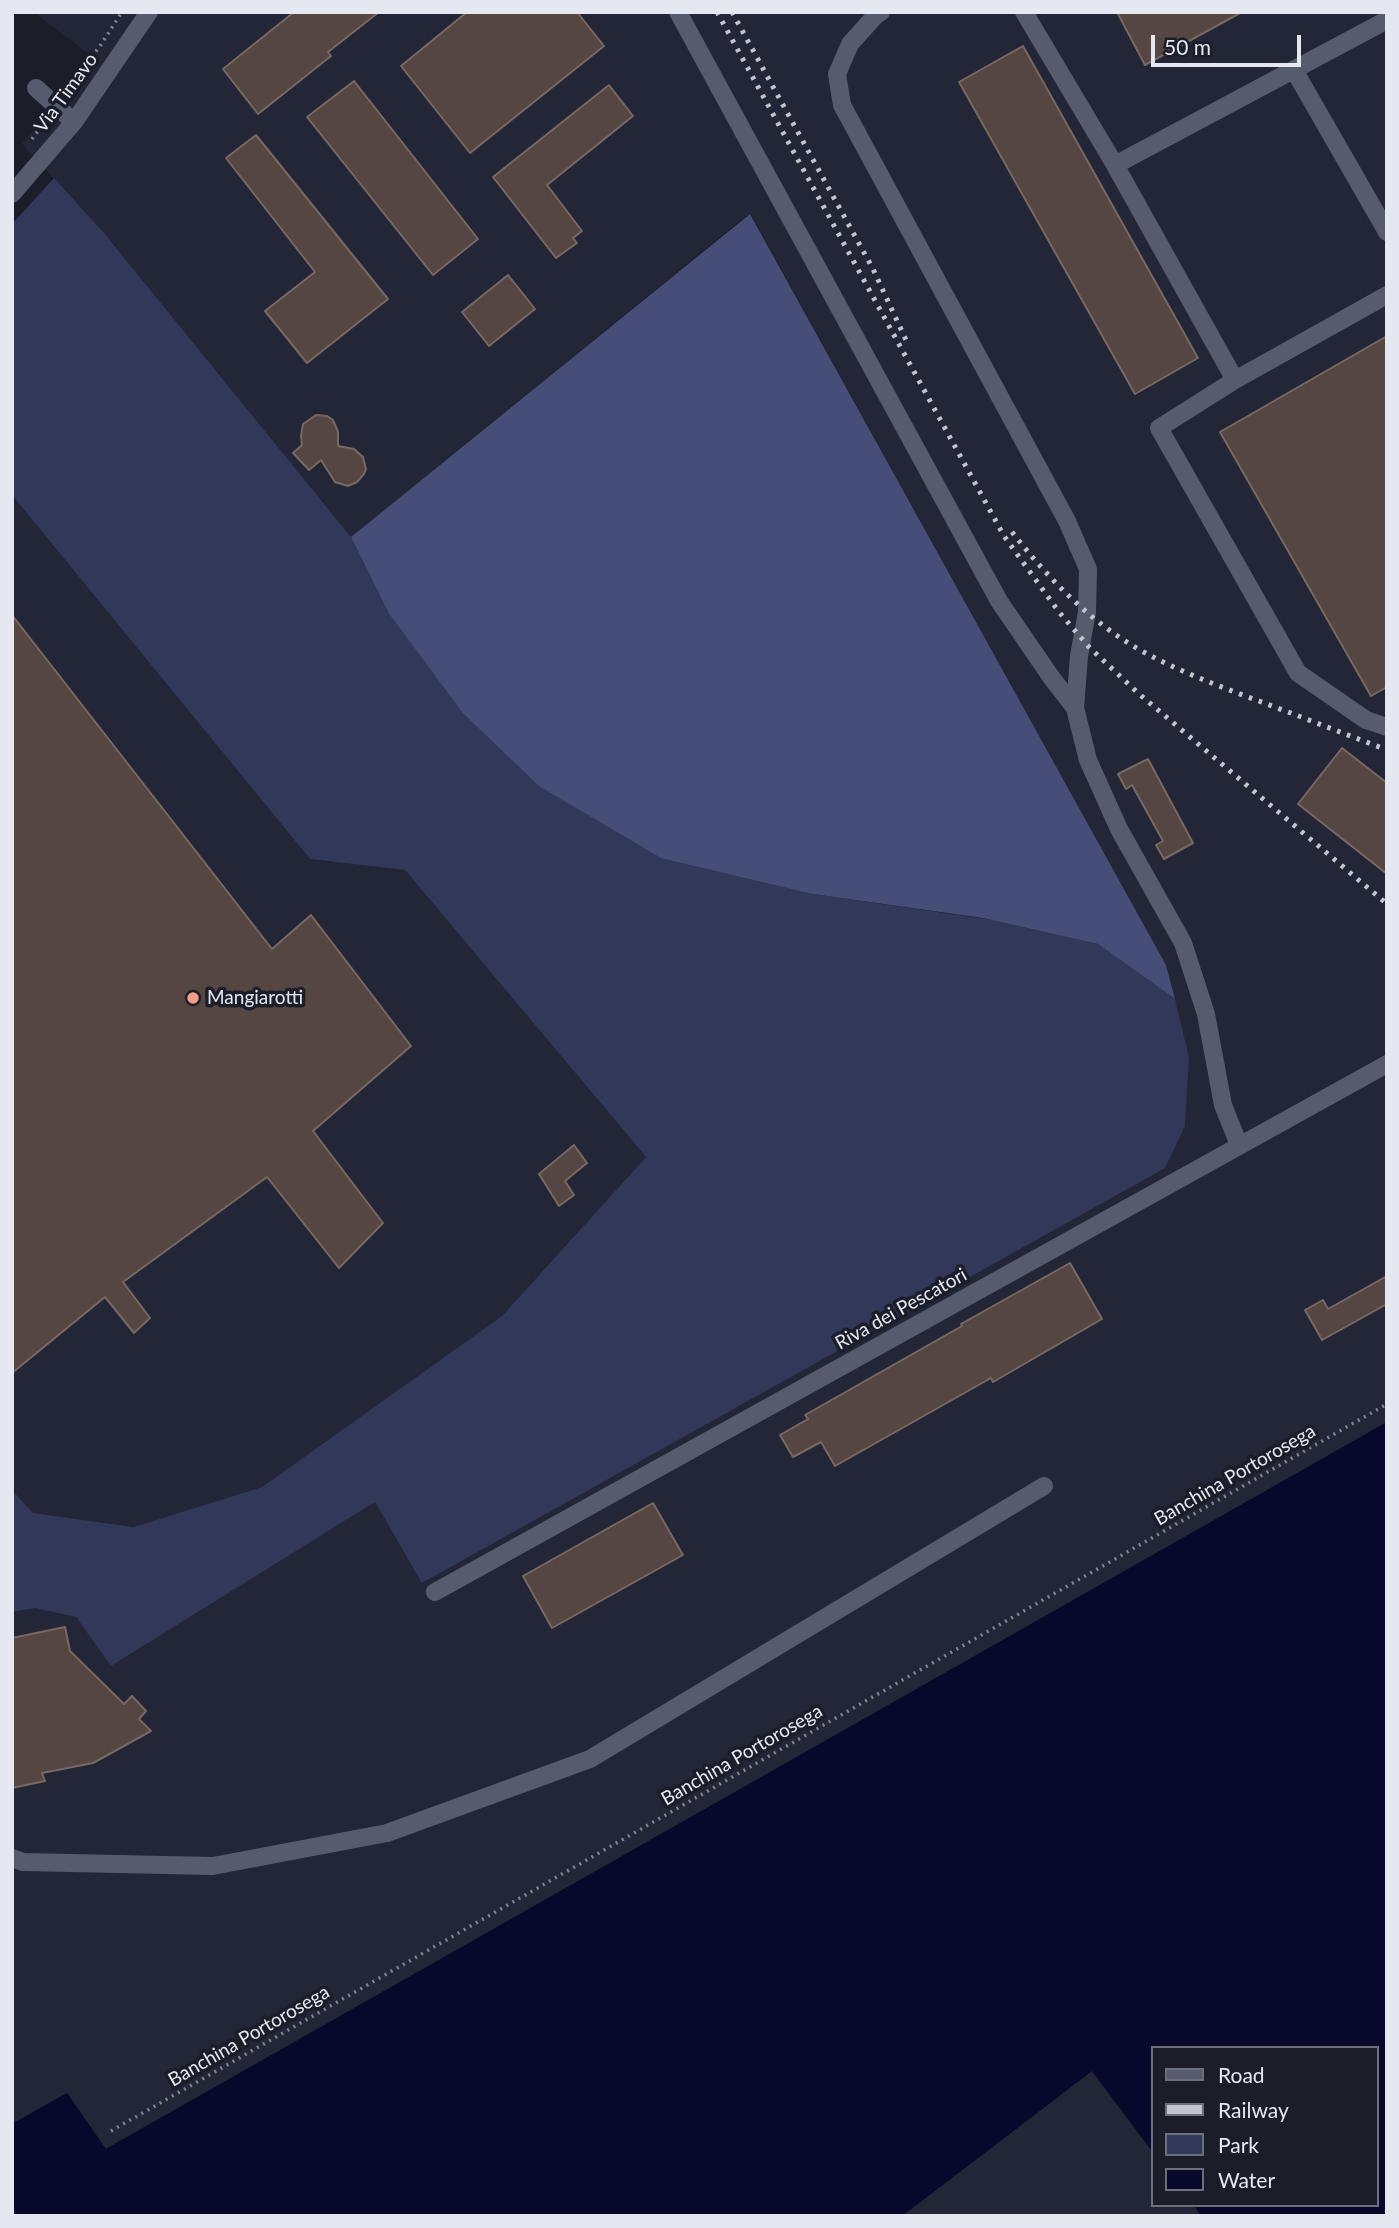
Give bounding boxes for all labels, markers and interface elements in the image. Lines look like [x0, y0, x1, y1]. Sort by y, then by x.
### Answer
scale bar [1154, 21, 1304, 65]
text: 50 m [1164, 34, 1211, 59]
street label: Via Timavo [30, 49, 102, 137]
place label: Mangiarotti [207, 987, 303, 1009]
marker: Mangiarotti [185, 990, 201, 1006]
street label: Riva dei Pescatori [831, 1263, 971, 1355]
street label: Banchina Portorosega [1150, 1420, 1320, 1530]
street label: Banchina Portorosega [657, 1700, 827, 1810]
street label: Banchina Portorosega [164, 1981, 334, 2091]
legend [1150, 2046, 1378, 2207]
text: Road [1218, 2062, 1265, 2087]
text: Railway [1218, 2097, 1289, 2122]
text: Park [1218, 2132, 1259, 2157]
text: Water [1218, 2167, 1275, 2192]

